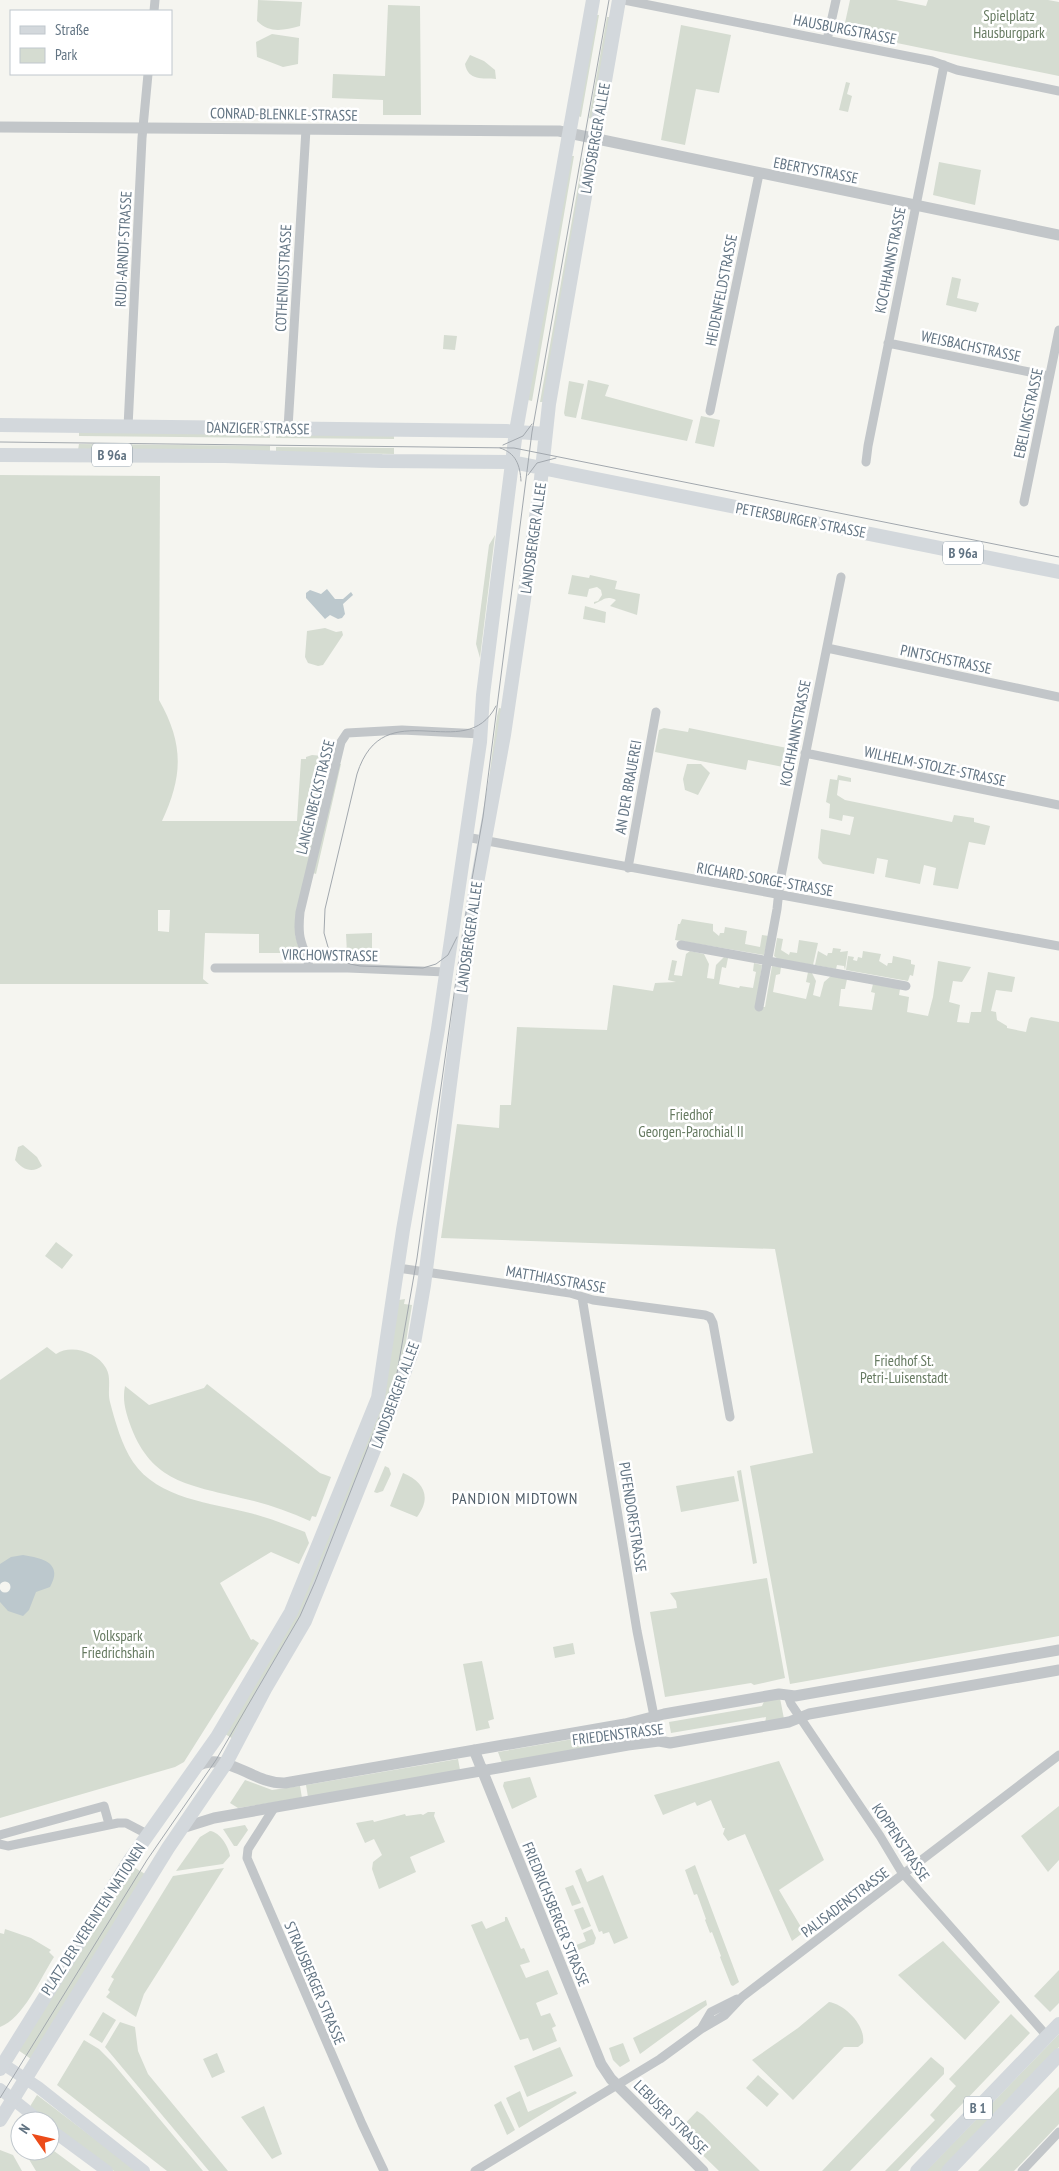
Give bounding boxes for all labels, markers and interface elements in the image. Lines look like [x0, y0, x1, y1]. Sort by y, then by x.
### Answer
park label: Spielplatz Hausburgpark [973, 6, 1045, 42]
legend [10, 10, 172, 75]
street label: HAUSBURGSTRASSE [792, 10, 898, 48]
text: Straße [55, 20, 89, 39]
text: Park [55, 45, 77, 64]
street label: LANDSBERGER ALLEE [576, 81, 614, 195]
street label: CONRAD-BLENKLE-STRASSE [210, 103, 358, 125]
street label: EBERTYSTRASSE [772, 152, 860, 188]
street label: RUDI-ARNDT-STRASSE [110, 190, 136, 308]
street label: KOCHHANNSTRASSE [870, 205, 910, 315]
street label: COTHENIUSSTRASSE [271, 224, 295, 332]
street label: HEIDENFELDSTRASSE [701, 233, 741, 347]
street label: WEISBACHSTRASSE [919, 326, 1023, 366]
street label: EBELINGSTRASSE [1009, 366, 1047, 460]
street label: DANZIGER STRASSE [206, 418, 310, 438]
road number: B 96a [92, 444, 132, 466]
street label: LANDSBERGER ALLEE [516, 481, 550, 595]
street label: PETERSBURGER STRASSE [734, 498, 868, 542]
road number: B 96a [943, 542, 983, 564]
street label: PINTSCHSTRASSE [899, 640, 993, 678]
street label: KOCHHANNSTRASSE [775, 678, 815, 788]
street label: LANGENBECKSTRASSE [292, 738, 338, 856]
street label: AN DER BRAUEREI [610, 738, 646, 836]
street label: WILHELM-STOLZE-STRASSE [862, 742, 1008, 790]
street label: RICHARD-SORGE-STRASSE [695, 858, 835, 900]
street label: LANDSBERGER ALLEE [452, 880, 486, 994]
street label: VIRCHOWSTRASSE [281, 945, 378, 965]
park label: Friedhof Georgen-Parochial II [638, 1105, 744, 1141]
street label: MATTHIASSTRASSE [505, 1261, 607, 1297]
street label: LANDSBERGER ALLEE [367, 1339, 423, 1451]
park label: Friedhof St. Petri-Luisenstadt [860, 1351, 948, 1387]
street label: PUFENDORFSTRASSE [615, 1461, 651, 1573]
district label: PANDION MIDTOWN [452, 1488, 578, 1508]
park label: Volkspark Friedrichshain [81, 1626, 155, 1662]
street label: FRIEDENSTRASSE [571, 1719, 665, 1749]
street label: KOPPENSTRASSE [868, 1799, 934, 1885]
street label: PLATZ DER VEREINTEN NATIONEN [37, 1839, 149, 1999]
street label: FRIEDRICHSBERGER STRASSE [518, 1839, 594, 1989]
street label: PALISADENSTRASSE [797, 1863, 893, 1941]
street label: STRAUSBERGER STRASSE [280, 1918, 350, 2048]
street label: LEBUSER STRASSE [630, 2076, 712, 2158]
road number: B 1 [964, 2096, 992, 2120]
north arrow [10, 2111, 60, 2161]
text: N [15, 2121, 34, 2137]

